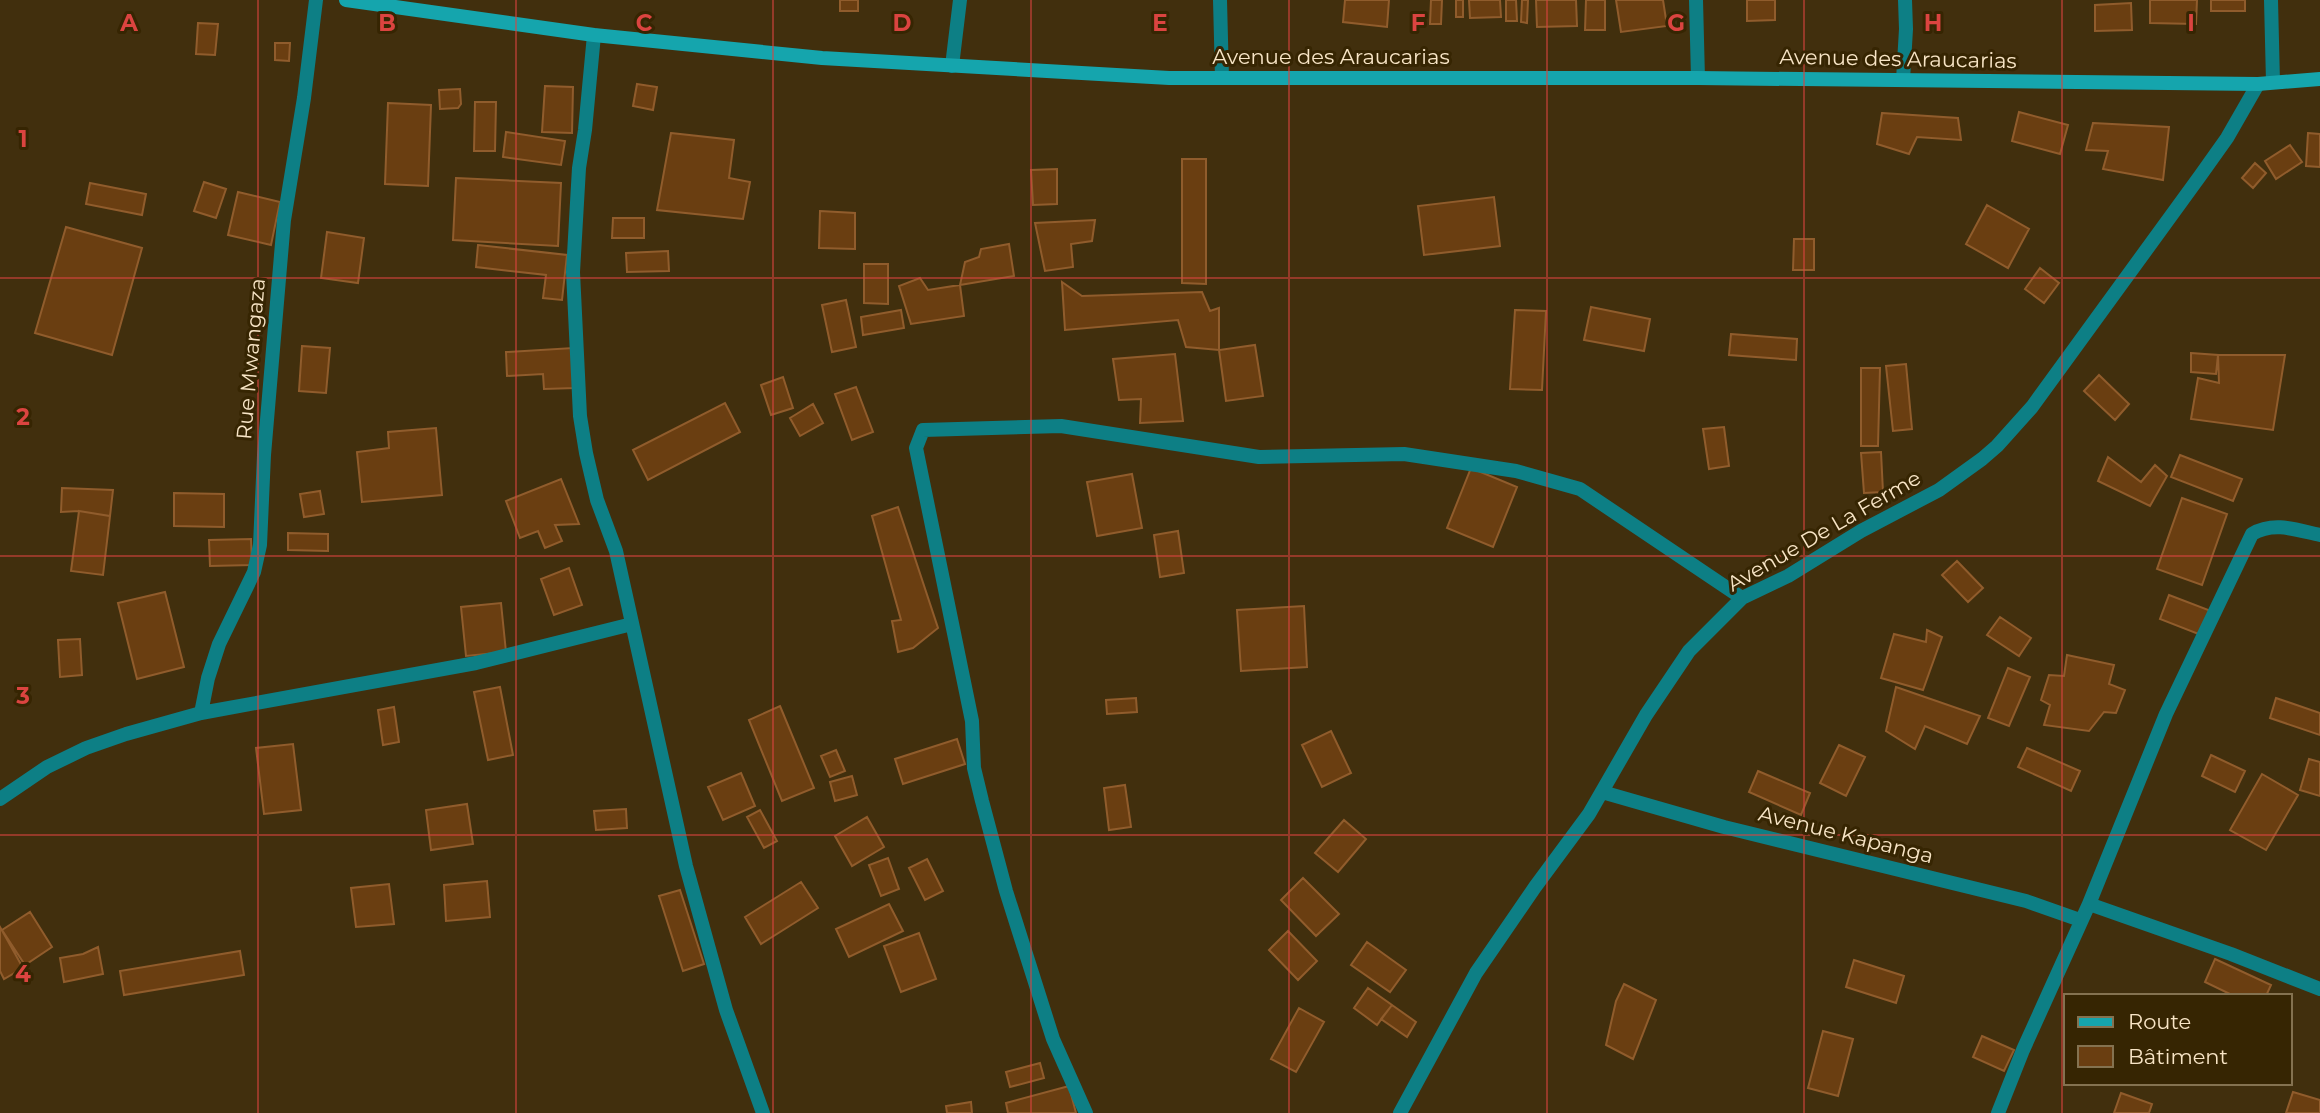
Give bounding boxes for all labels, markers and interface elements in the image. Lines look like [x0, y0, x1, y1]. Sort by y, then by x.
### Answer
text: A [119, 9, 138, 37]
text: B [378, 9, 396, 37]
text: C [636, 9, 653, 37]
text: D [893, 9, 912, 37]
text: E [1152, 9, 1168, 37]
text: F [1411, 9, 1426, 37]
text: G [1667, 9, 1685, 37]
text: H [1924, 9, 1942, 37]
text: I [2187, 9, 2195, 37]
street label: Avenue des Araucarias [1212, 44, 1450, 69]
street label: Avenue des Araucarias [1779, 44, 2017, 73]
text: 1 [18, 125, 28, 153]
street label: Rue Mwangaza [231, 277, 270, 441]
text: 2 [16, 403, 30, 431]
street label: Avenue De La Ferme [1723, 465, 1925, 596]
text: 3 [15, 682, 30, 710]
street label: Avenue Kapanga [1756, 801, 1936, 868]
text: 4 [15, 960, 31, 988]
legend [2064, 994, 2292, 1085]
text: Route [2128, 1009, 2191, 1034]
text: Bâtiment [2128, 1044, 2228, 1069]

